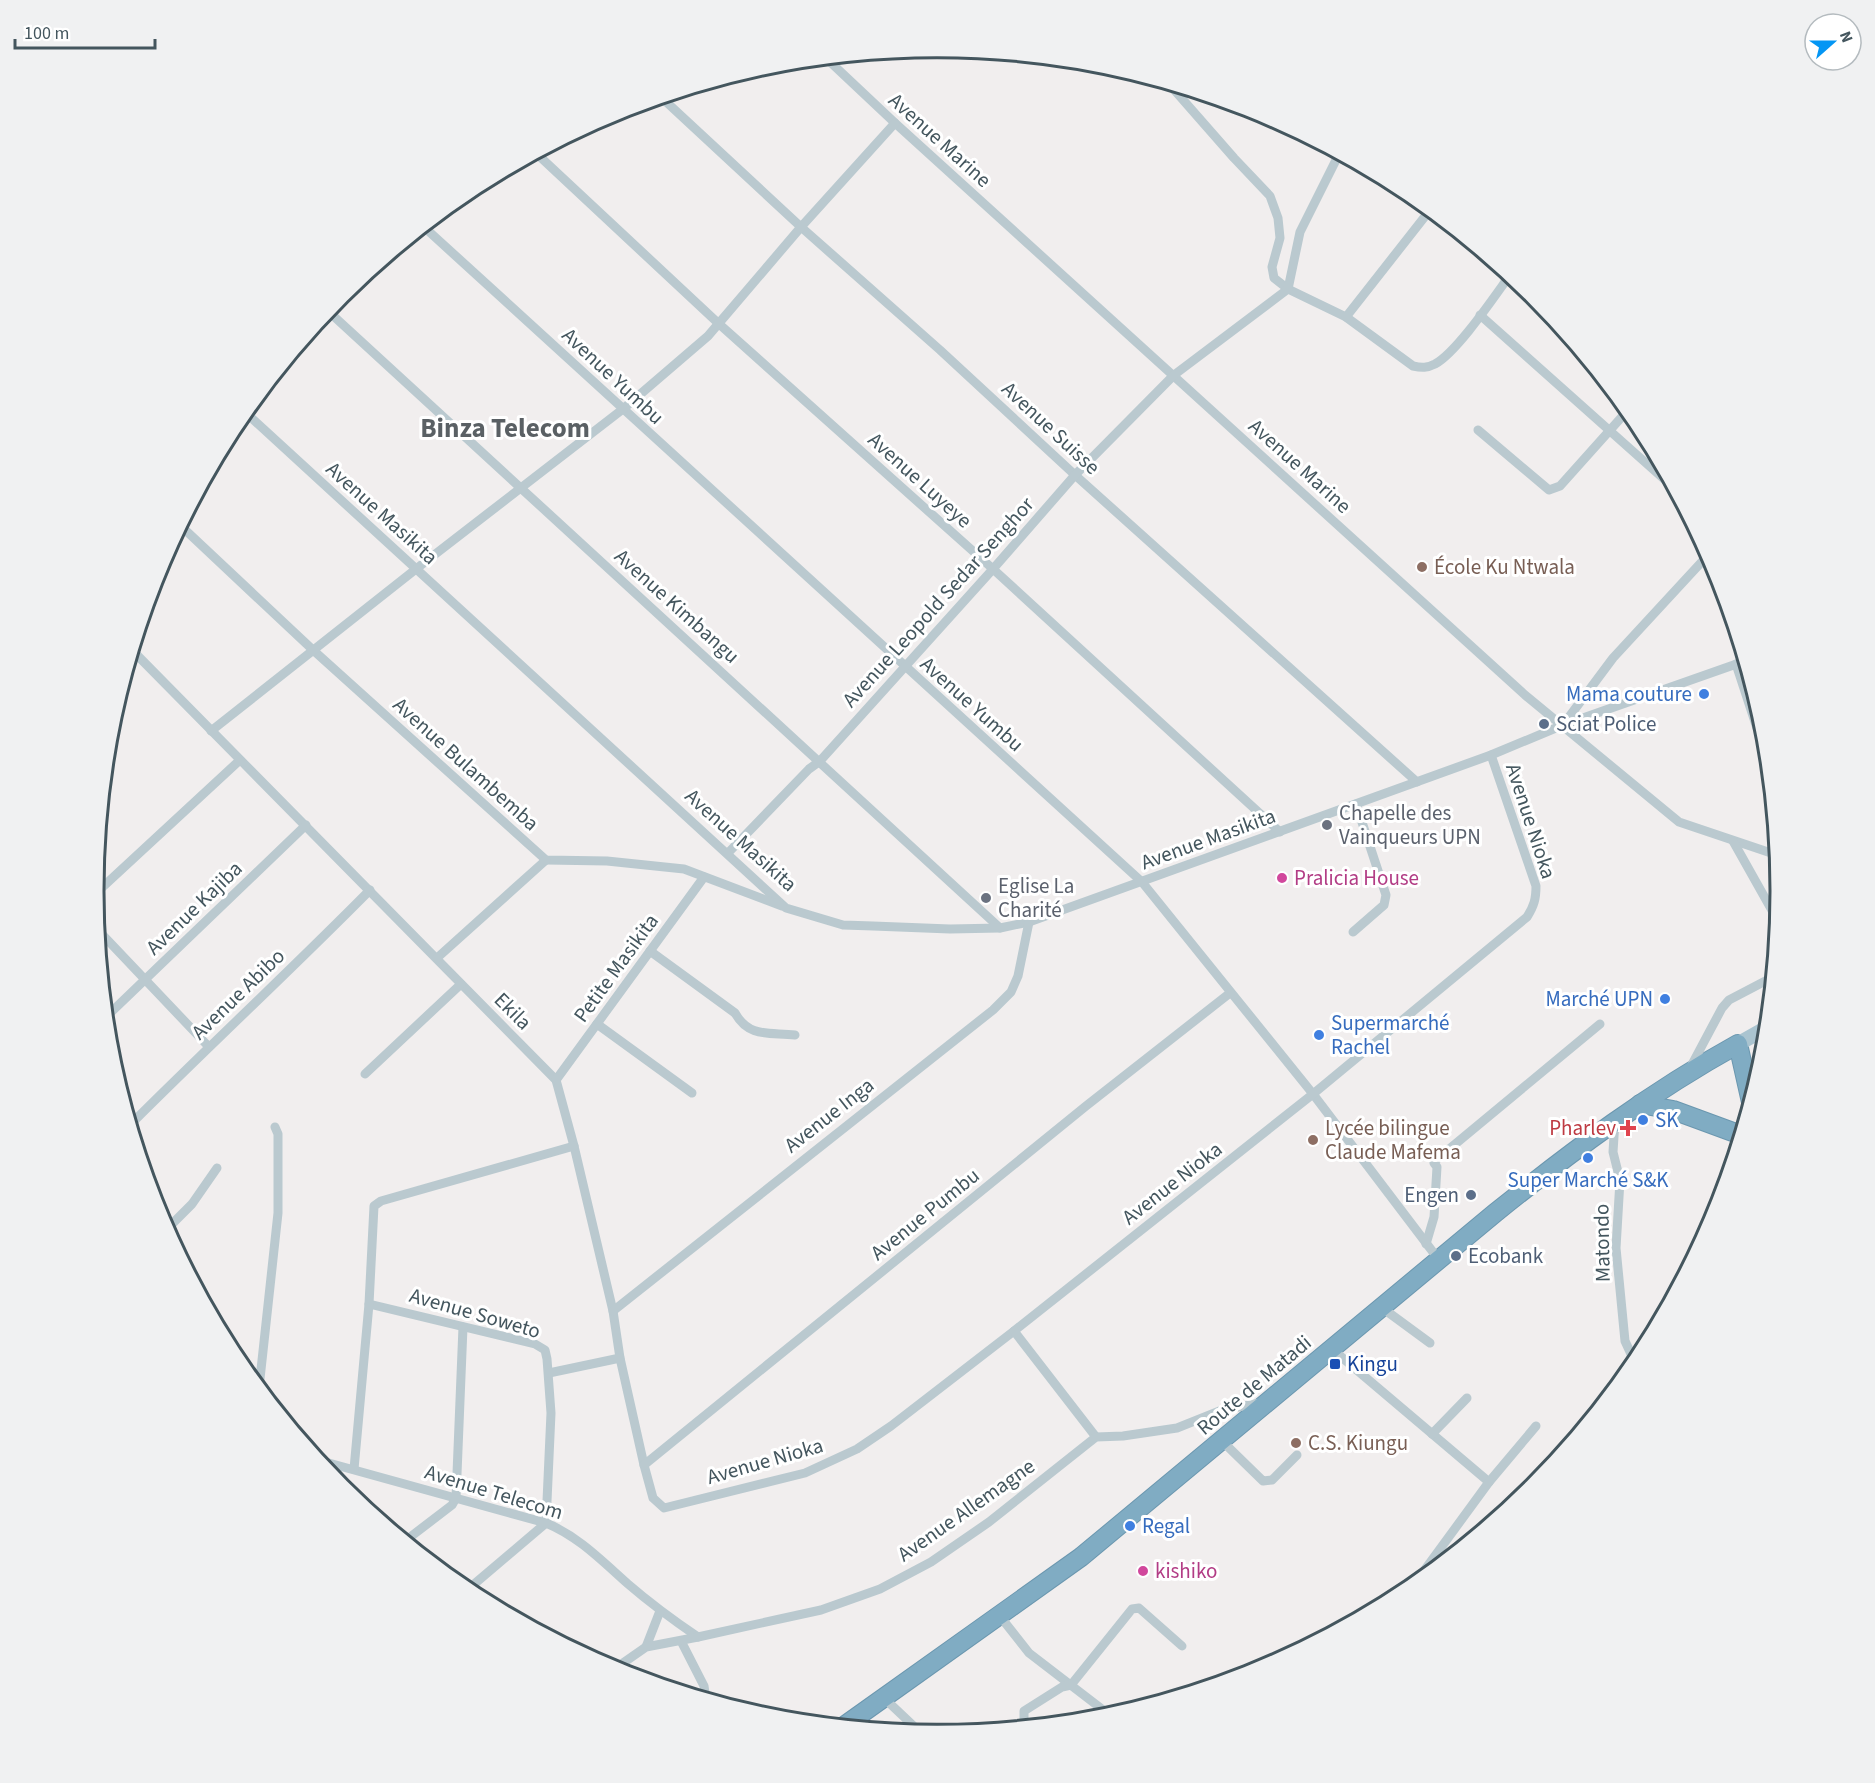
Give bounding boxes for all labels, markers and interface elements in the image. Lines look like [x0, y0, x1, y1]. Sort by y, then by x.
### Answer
scale bar [15, 12, 154, 50]
north arrow [1803, 12, 1863, 72]
text: 100 m [24, 21, 69, 46]
text: N [1834, 28, 1858, 46]
street label: Avenue Marine [882, 86, 998, 194]
street label: Avenue Yumbu [555, 321, 671, 431]
street label: Avenue Suisse [995, 374, 1107, 482]
district label: Binza Telecom [420, 409, 590, 448]
street label: Avenue Marine [1242, 412, 1358, 520]
street label: Avenue Luyeye [861, 425, 979, 535]
street label: Avenue Masikita [319, 454, 445, 572]
street label: Avenue Leopold Sedar Senghor [835, 490, 1041, 714]
street label: Avenue Kimbangu [608, 542, 746, 670]
place label: École Ku Ntwala [1434, 552, 1575, 582]
marker: École Ku Ntwala [1415, 560, 1429, 574]
street label: Avenue Yumbu [914, 649, 1030, 759]
place label: Mama couture [1566, 679, 1692, 709]
marker: Mama couture [1697, 687, 1711, 701]
street label: Avenue Bulambemba [386, 690, 546, 838]
place label: Sciat Police [1556, 709, 1656, 739]
marker: Sciat Police [1537, 717, 1551, 731]
street label: Avenue Nioka [1498, 759, 1564, 883]
street label: Avenue Masikita [678, 781, 804, 899]
place label: Chapelle des Vainqueurs UPN [1339, 798, 1481, 852]
street label: Avenue Masikita [1136, 801, 1280, 877]
marker: Chapelle des Vainqueurs UPN [1320, 818, 1334, 832]
street label: Avenue Kajiba [139, 854, 249, 962]
place label: Pralicia House [1294, 863, 1419, 893]
place label: Eglise La Charité [998, 871, 1074, 925]
marker: Pralicia House [1275, 871, 1289, 885]
marker: Eglise La Charité [979, 891, 993, 905]
street label: Petite Masikita [566, 907, 666, 1029]
street label: Avenue Abibo [184, 941, 292, 1047]
place label: Marché UPN [1545, 984, 1653, 1014]
street label: Ekila [487, 985, 539, 1037]
marker: Marché UPN [1658, 992, 1672, 1006]
place label: Supermarché Rachel [1331, 1008, 1449, 1062]
marker: Supermarché Rachel [1312, 1028, 1326, 1042]
street label: Avenue Inga [778, 1070, 880, 1160]
place label: SK [1655, 1105, 1679, 1135]
place label: Lycée bilingue Claude Mafema [1325, 1113, 1461, 1167]
place label: Pharlev [1549, 1113, 1616, 1143]
marker: SK [1636, 1113, 1650, 1127]
marker: Pharlev [1621, 1121, 1635, 1135]
marker: Lycée bilingue Claude Mafema [1306, 1133, 1320, 1147]
street label: Avenue Nioka [1116, 1134, 1228, 1232]
marker: Super Marché S&K [1581, 1151, 1595, 1165]
street label: Avenue Pumbu [864, 1161, 986, 1267]
place label: Super Marché S&K [1508, 1165, 1669, 1195]
place label: Engen [1404, 1180, 1459, 1210]
marker: Engen [1464, 1188, 1478, 1202]
street label: Matondo [1586, 1204, 1618, 1282]
place label: Ecobank [1468, 1241, 1544, 1271]
marker: Ecobank [1449, 1249, 1463, 1263]
street label: Avenue Soweto [406, 1280, 544, 1346]
street label: Route de Matadi [1190, 1328, 1318, 1442]
place label: Kingu [1347, 1349, 1398, 1379]
marker: Kingu [1328, 1357, 1342, 1371]
place label: C.S. Kiungu [1308, 1428, 1408, 1458]
street label: Avenue Nioka [703, 1430, 827, 1492]
marker: C.S. Kiungu [1289, 1436, 1303, 1450]
street label: Avenue Allemagne [891, 1451, 1041, 1569]
street label: Avenue Telecom [421, 1457, 567, 1527]
place label: Regal [1142, 1511, 1190, 1541]
marker: Regal [1123, 1519, 1137, 1533]
place label: kishiko [1155, 1556, 1217, 1586]
marker: kishiko [1136, 1564, 1150, 1578]

